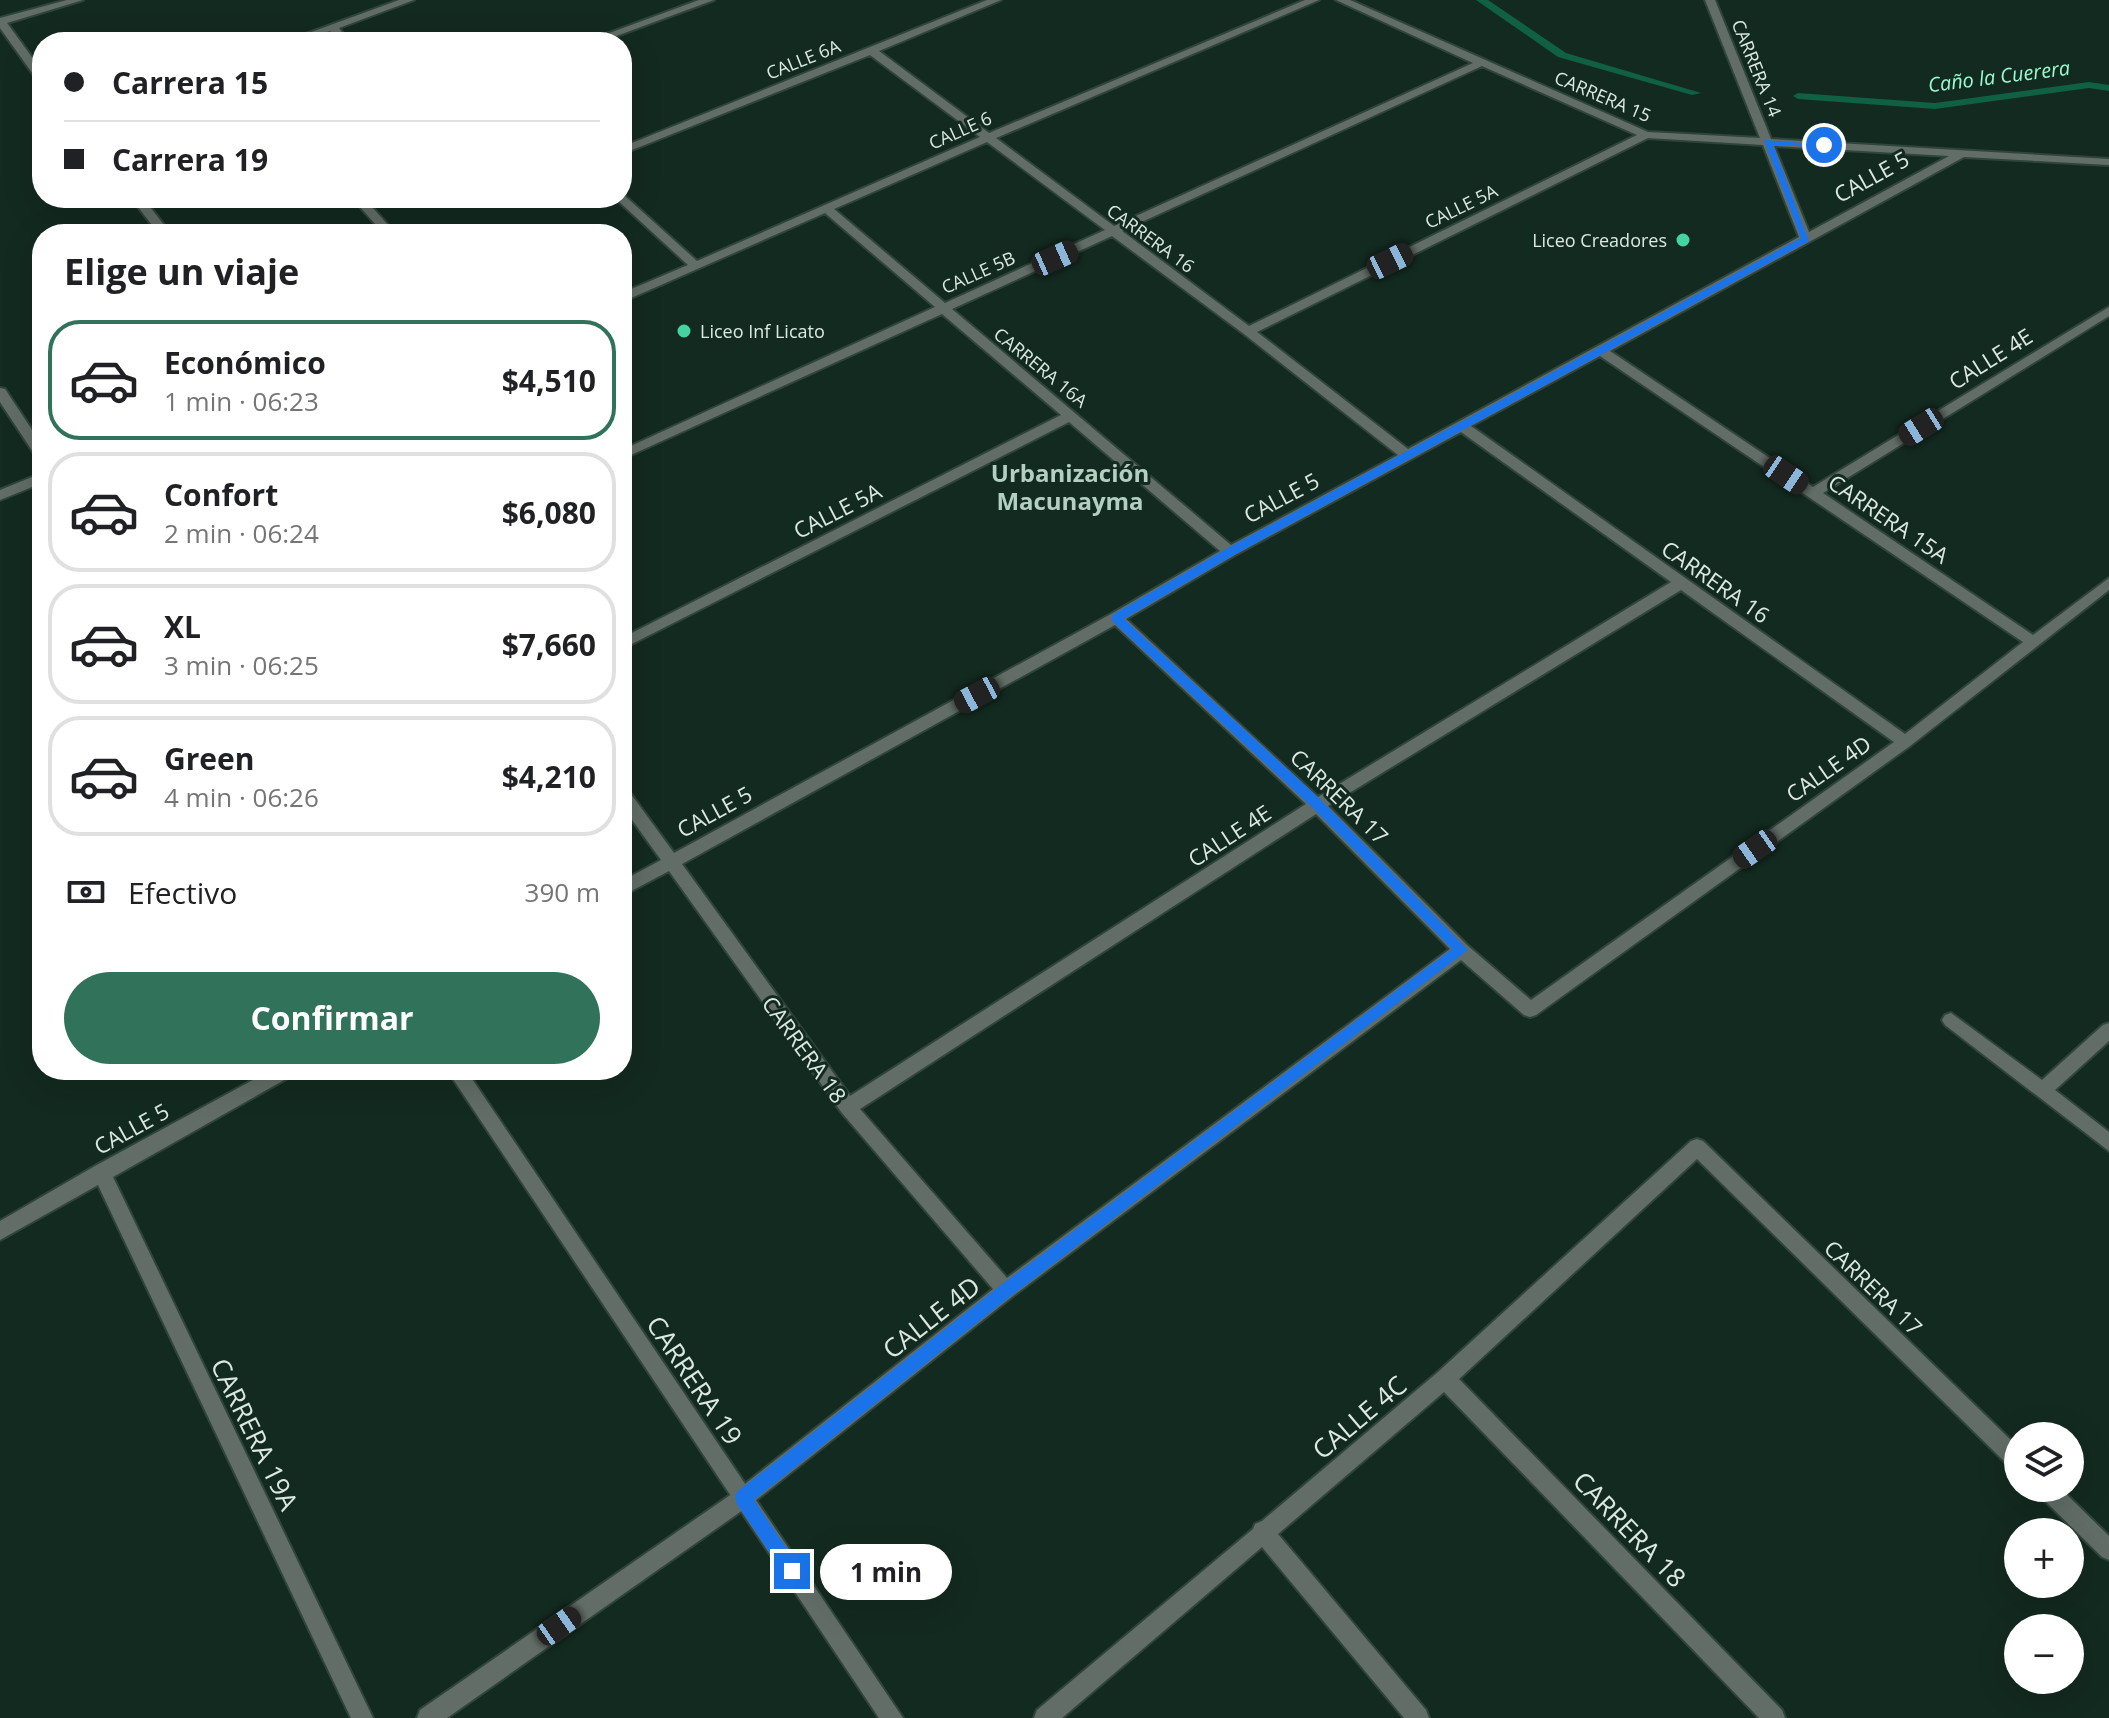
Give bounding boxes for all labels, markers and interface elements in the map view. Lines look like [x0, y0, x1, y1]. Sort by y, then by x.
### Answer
street label: CARRERA 14 [1727, 16, 1787, 120]
street label: CALLE 6A [762, 33, 844, 85]
water label: Caño la Cuerera [1926, 54, 2072, 98]
text: Carrera 15 [112, 62, 268, 103]
street label: CARRERA 15 [1551, 65, 1655, 127]
street label: CALLE 6 [925, 106, 995, 154]
route start [1806, 127, 1842, 163]
text: Carrera 19 [112, 139, 268, 180]
street label: CALLE 5 [1828, 143, 1914, 209]
street label: CALLE 5A [1421, 178, 1502, 234]
street label: CARRERA 16 [1102, 198, 1200, 278]
place label: Liceo Creadores [1532, 228, 1667, 252]
marker: Liceo Creadores [1674, 231, 1692, 249]
car [1028, 237, 1082, 279]
car [1363, 240, 1417, 282]
street label: CALLE 5B [937, 245, 1019, 299]
text: Elige un viaje [64, 247, 299, 296]
place label: Liceo Inf Licato [700, 319, 825, 343]
street label: CALLE 4E [1942, 321, 2038, 395]
marker: Liceo Inf Licato [675, 322, 693, 340]
street label: CARRERA 16A [989, 322, 1093, 413]
text: Económico [164, 342, 326, 383]
icon: car [68, 344, 140, 416]
text: $4,510 [502, 360, 596, 401]
text: 1 min · 06:23 [164, 383, 319, 419]
car [1894, 404, 1948, 450]
car [1759, 452, 1813, 498]
district label: Urbanización Macunayma [991, 456, 1149, 517]
street label: CALLE 5 [1238, 465, 1324, 529]
street label: CARRERA 15A [1823, 467, 1955, 569]
text: Confort [164, 474, 278, 515]
street label: CALLE 5A [788, 475, 886, 545]
icon: car [68, 476, 140, 548]
text: $6,080 [502, 492, 596, 533]
text: 2 min · 06:24 [164, 515, 319, 551]
street label: CARRERA 16 [1656, 533, 1776, 629]
text: XL [164, 606, 201, 647]
icon: car [68, 608, 140, 680]
text: $7,660 [502, 624, 596, 665]
text: 3 min · 06:25 [164, 647, 319, 683]
car [950, 673, 1004, 717]
street label: CALLE 4D [1780, 728, 1876, 808]
text: Green [164, 738, 255, 779]
icon: car [68, 740, 140, 812]
street label: CARRERA 17 [1284, 742, 1396, 850]
text: $4,210 [502, 756, 596, 797]
street label: CALLE 5 [671, 778, 757, 844]
text: 4 min · 06:26 [164, 779, 319, 815]
street label: CALLE 4E [1182, 797, 1276, 873]
car [1728, 825, 1782, 873]
icon: cash [64, 870, 108, 914]
text: Efectivo [128, 872, 237, 913]
text: 390 m [525, 874, 600, 910]
button: Confirmar [64, 972, 600, 1064]
street label: CARRERA 18 [756, 989, 854, 1109]
street label: CALLE 5 [88, 1095, 174, 1161]
street label: CARRERA 17 [1818, 1233, 1930, 1341]
street label: CALLE 4D [875, 1267, 987, 1367]
street label: CARRERA 19 [639, 1308, 751, 1452]
street label: CARRERA 19A [203, 1352, 308, 1516]
street label: CALLE 4C [1304, 1367, 1414, 1467]
map controls [2004, 1422, 2084, 1694]
button: layers [2004, 1422, 2084, 1502]
street label: CARRERA 18 [1566, 1463, 1694, 1595]
button: + [2004, 1518, 2084, 1598]
callout: 1 min [820, 1543, 952, 1599]
route end [774, 1553, 810, 1589]
text: 1 min [850, 1554, 922, 1590]
car [532, 1602, 586, 1650]
button: − [2004, 1614, 2084, 1694]

